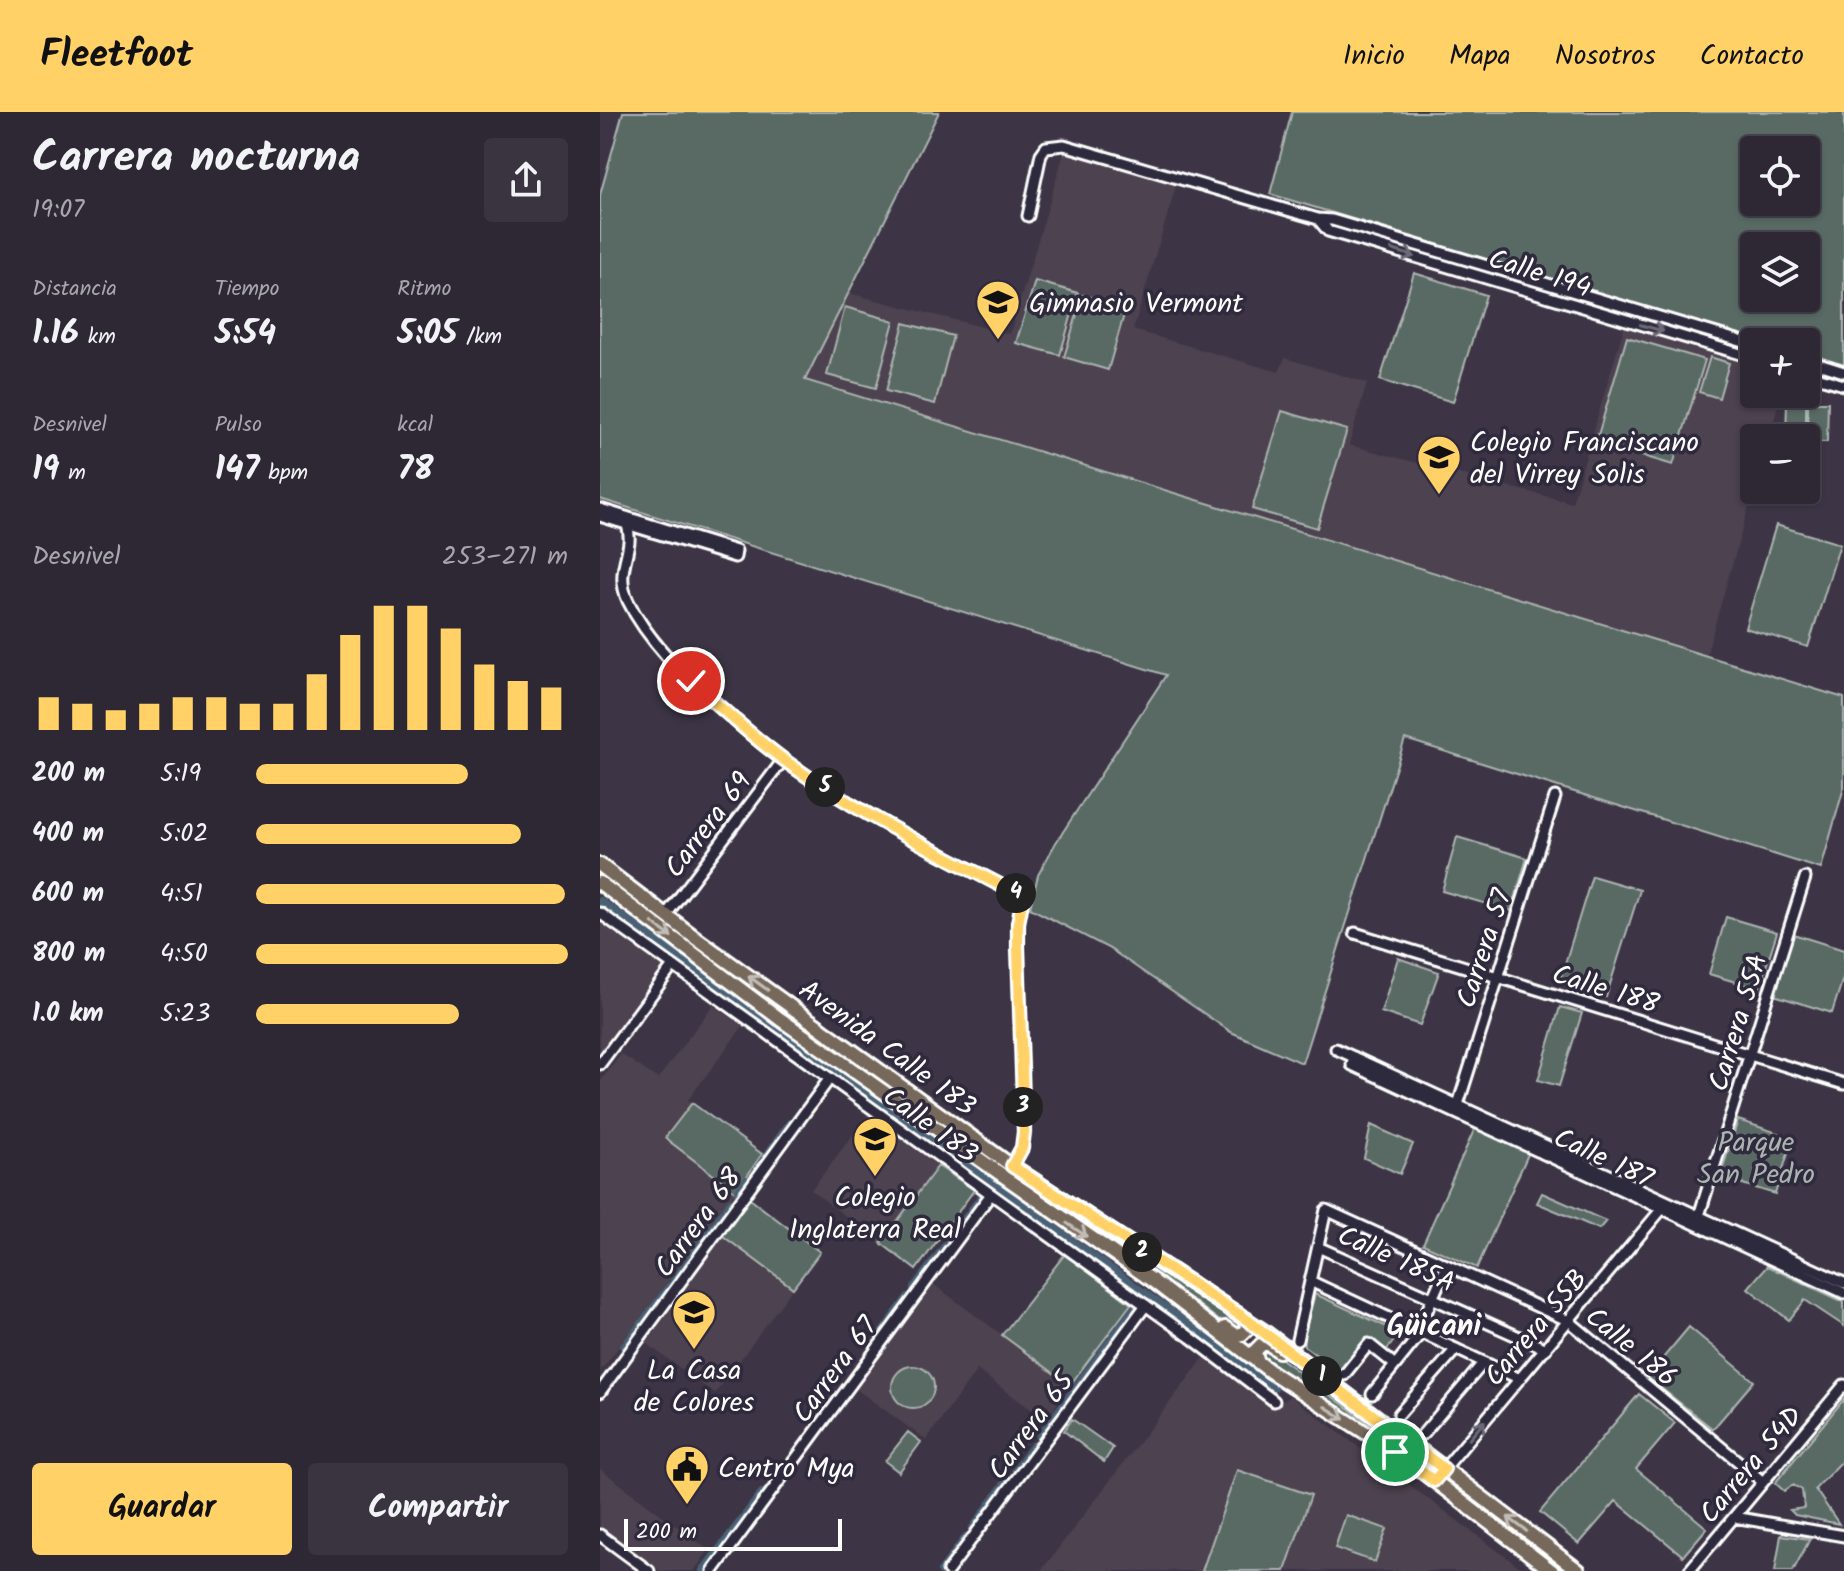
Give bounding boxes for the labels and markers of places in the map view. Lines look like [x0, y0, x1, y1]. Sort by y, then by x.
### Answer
school or university icon: Gimnasio Vermont [974, 278, 1022, 341]
place label: Gimnasio Vermont [1029, 282, 1244, 327]
place label: Colegio Franciscano del Virrey Solis [1470, 421, 1699, 498]
school or university icon: Colegio Franciscano del Virrey Solis [1415, 433, 1463, 496]
pin [657, 647, 725, 715]
pin: 5 [805, 767, 845, 807]
pin: 4 [996, 873, 1036, 913]
pin: 3 [1003, 1087, 1043, 1127]
school or university icon: Colegio Inglaterra Real [851, 1115, 899, 1178]
place label: Colegio Inglaterra Real [789, 1176, 961, 1253]
pin: 2 [1122, 1232, 1162, 1272]
school or university icon: La Casa de Colores [670, 1288, 718, 1351]
place label: La Casa de Colores [634, 1349, 754, 1426]
pin: 1 [1302, 1356, 1342, 1396]
pin [1361, 1418, 1429, 1486]
public building icon: Centro Mya [663, 1443, 711, 1506]
place label: Centro Mya [718, 1447, 855, 1492]

